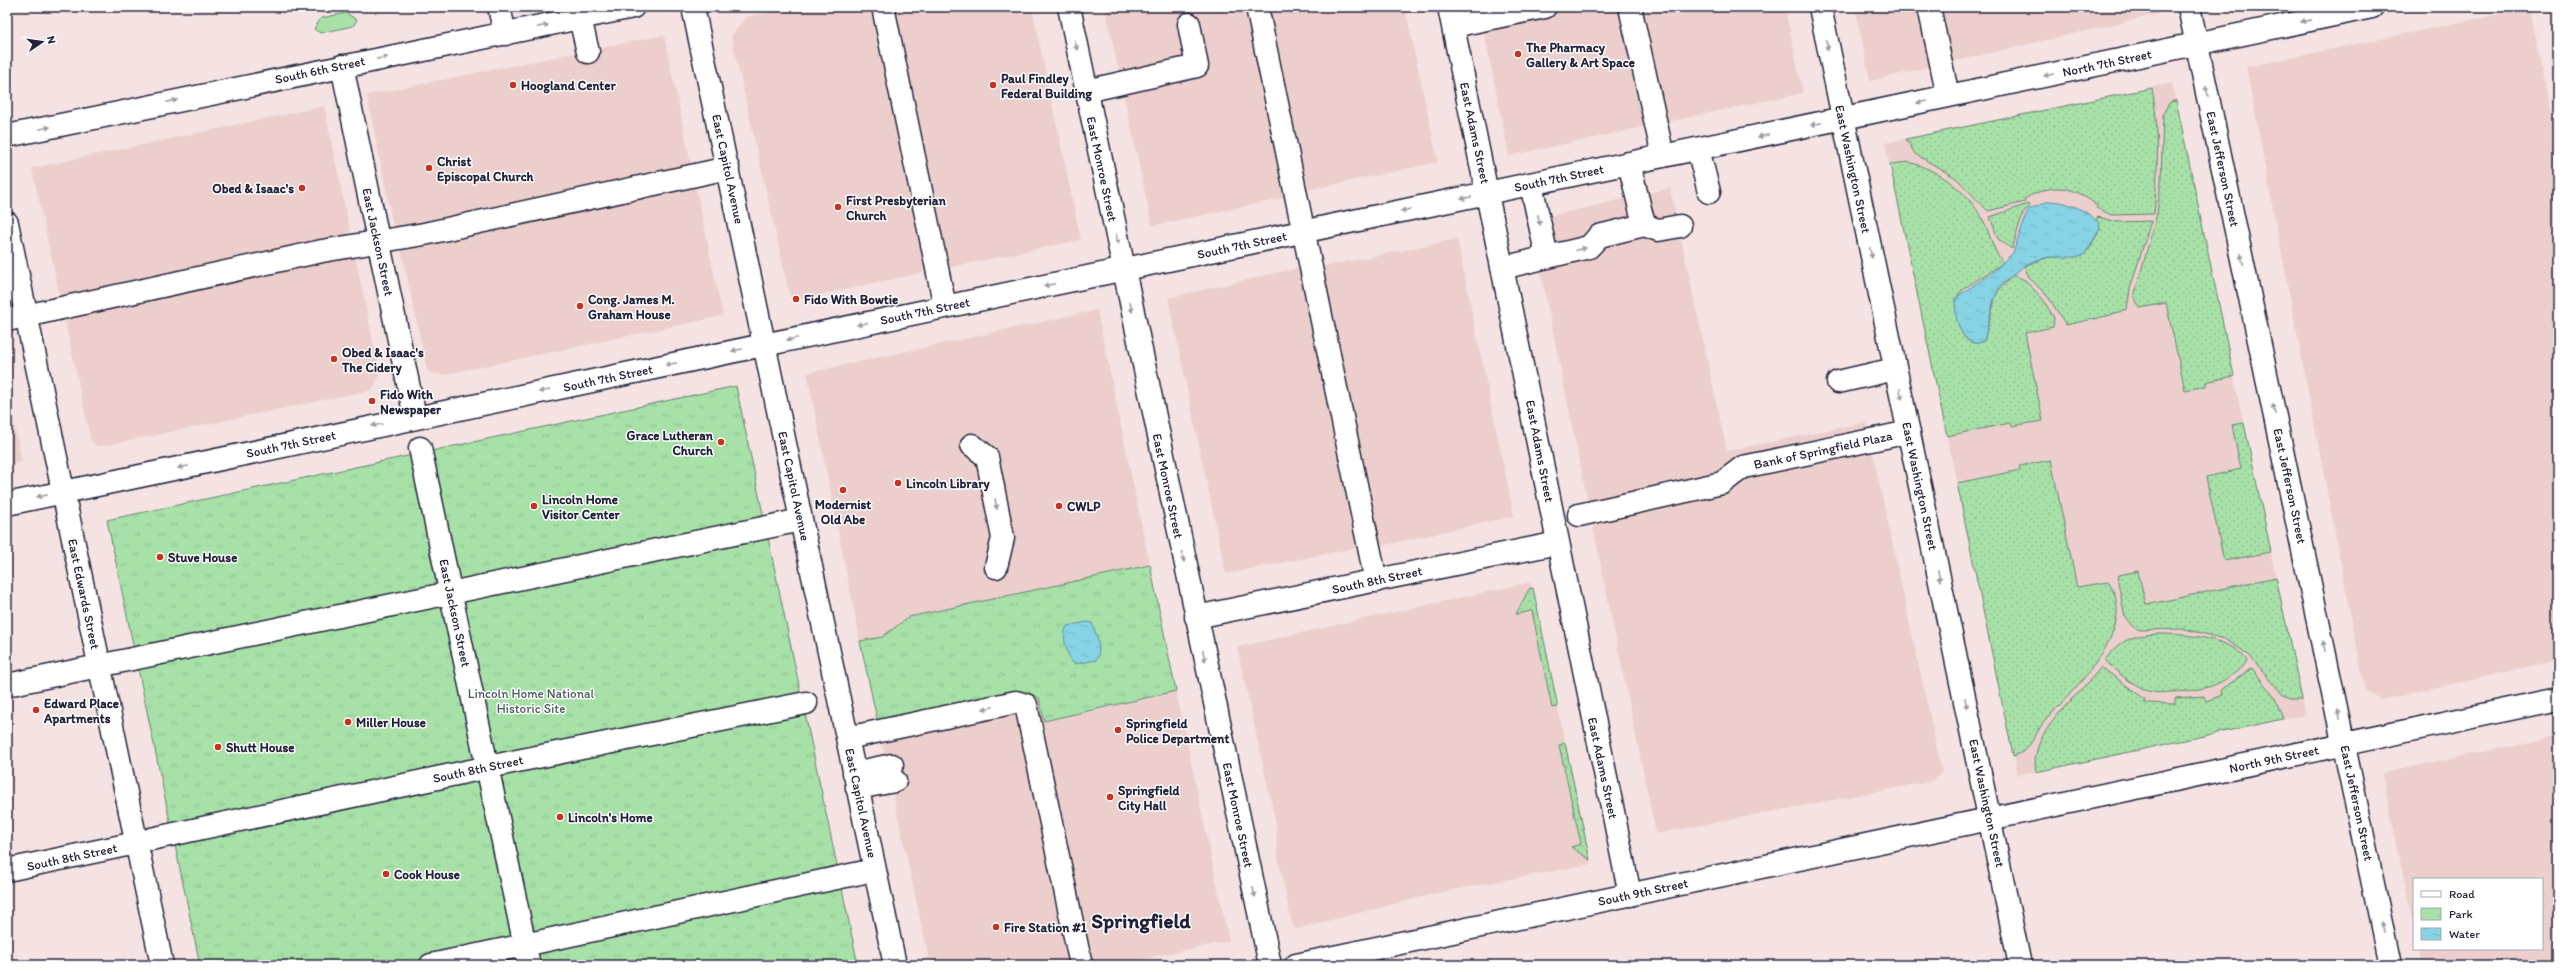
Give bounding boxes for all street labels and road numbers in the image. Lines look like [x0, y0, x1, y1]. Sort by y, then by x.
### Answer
street label: North 7th Street [2061, 46, 2153, 80]
street label: South 6th Street [274, 53, 367, 87]
street label: East Adams Street [1457, 81, 1493, 185]
street label: East Washington Street [1832, 103, 1874, 235]
street label: East Jefferson Street [2203, 110, 2243, 228]
street label: East Capitol Avenue [709, 113, 747, 225]
street label: East Monroe Street [1084, 115, 1121, 223]
street label: South 7th Street [1513, 161, 1605, 195]
street label: East Jackson Street [359, 187, 397, 298]
street label: South 7th Street [1196, 228, 1288, 262]
street label: South 7th Street [879, 294, 971, 328]
street label: South 7th Street [562, 361, 654, 395]
street label: East Adams Street [1523, 399, 1557, 503]
street label: East Washington Street [1899, 420, 1941, 552]
street label: South 7th Street [245, 427, 337, 461]
street label: East Jefferson Street [2270, 427, 2310, 545]
street label: Bank of Springfield Plaza [1752, 428, 1894, 472]
street label: East Capitol Avenue [775, 430, 813, 542]
street label: East Monroe Street [1150, 432, 1187, 540]
street label: East Edwards Street [65, 537, 103, 651]
street label: East Jackson Street [436, 558, 474, 669]
street label: South 8th Street [1330, 563, 1424, 597]
street label: East Adams Street [1585, 716, 1621, 820]
street label: East Washington Street [1966, 737, 2008, 869]
street label: North 9th Street [2228, 742, 2320, 776]
street label: East Jefferson Street [2337, 744, 2377, 862]
street label: East Capitol Avenue [842, 747, 880, 859]
street label: South 8th Street [431, 752, 525, 786]
street label: East Monroe Street [1220, 761, 1257, 869]
street label: South 8th Street [25, 840, 119, 874]
street label: South 9th Street [1597, 875, 1690, 909]

